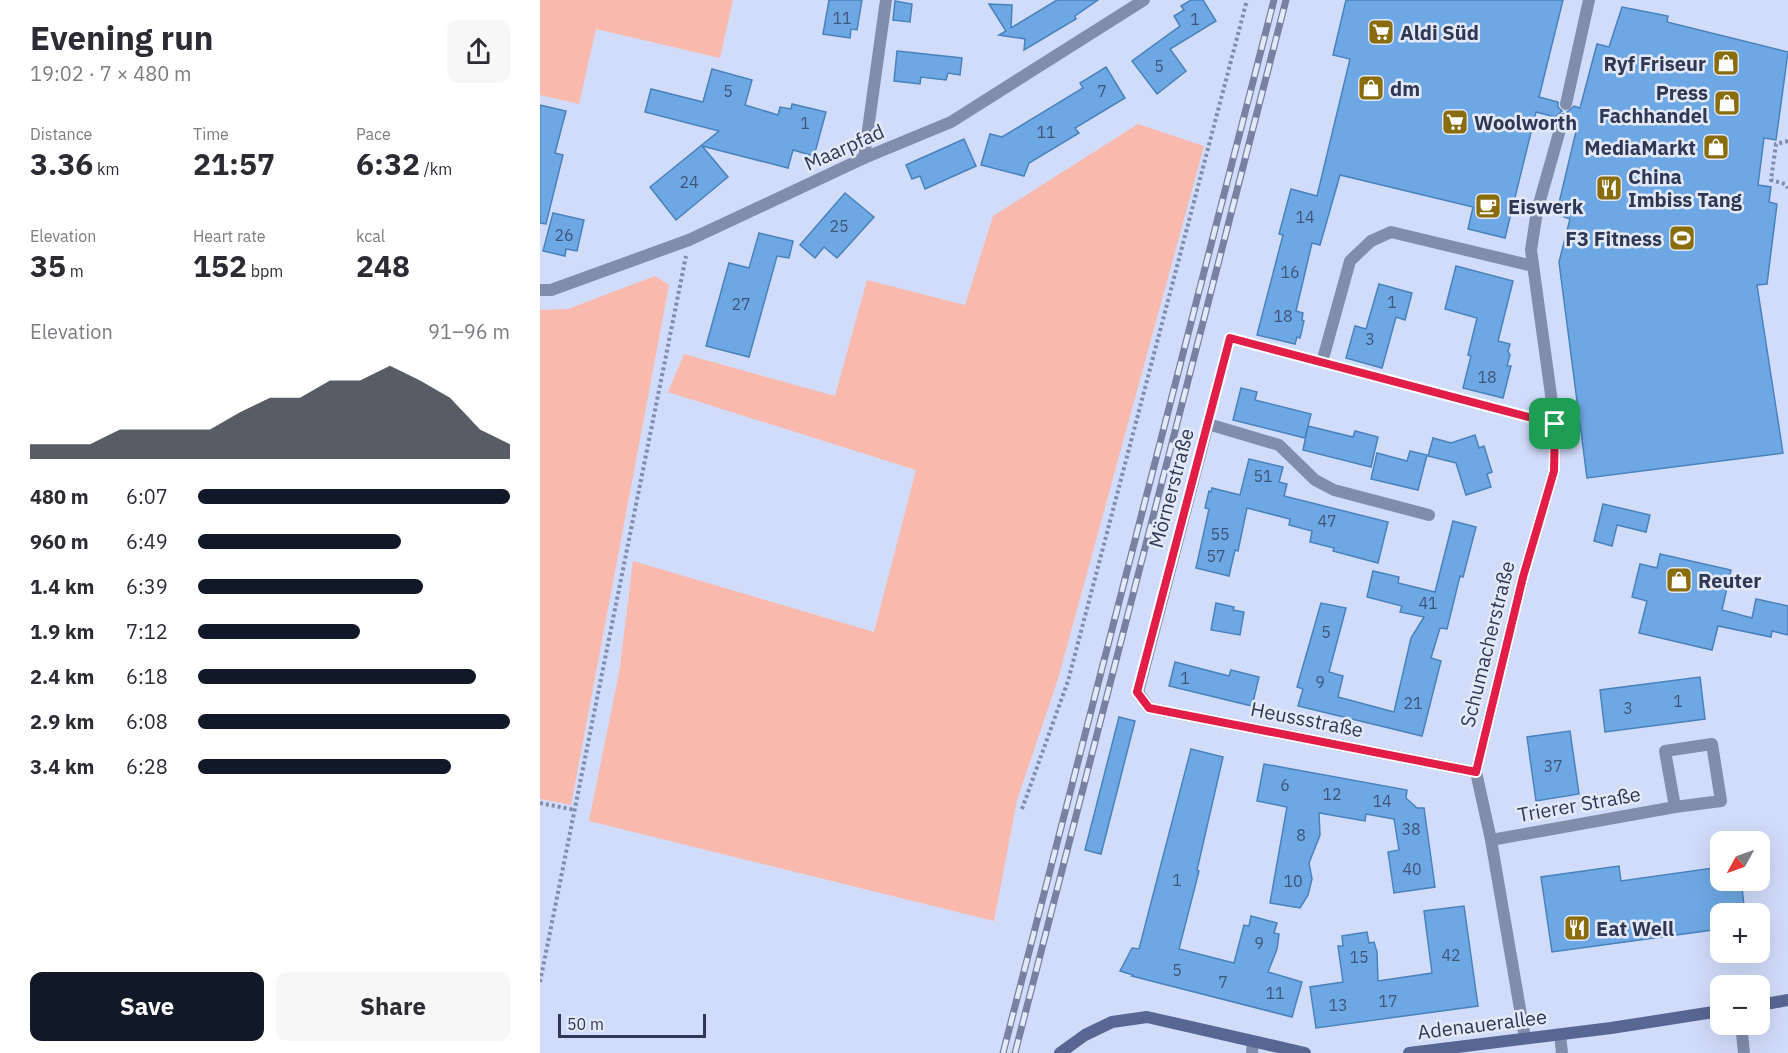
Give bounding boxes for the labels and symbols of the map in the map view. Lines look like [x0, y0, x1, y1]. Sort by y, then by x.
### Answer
house number: 11 [832, 8, 852, 28]
house number: 1 [1190, 9, 1200, 29]
supermarket icon: Aldi Süd [1366, 17, 1396, 47]
place label: Aldi Süd [1400, 19, 1479, 46]
shop icon: Ryf Friseur [1711, 48, 1741, 78]
place label: Ryf Friseur [1604, 50, 1706, 77]
house number: 5 [1154, 56, 1164, 76]
shop icon: dm [1356, 73, 1386, 103]
place label: dm [1390, 75, 1420, 102]
place label: Press Fachhandel [1599, 79, 1708, 129]
house number: 5 [723, 81, 733, 101]
house number: 7 [1097, 81, 1107, 101]
shop icon: Press Fachhandel [1712, 88, 1742, 118]
supermarket icon: Woolworth [1440, 107, 1470, 137]
place label: Woolworth [1474, 109, 1577, 136]
house number: 1 [800, 113, 810, 133]
street label: Maarpfad [800, 117, 888, 177]
house number: 11 [1036, 122, 1056, 142]
shop icon: MediaMarkt [1701, 132, 1731, 162]
place label: MediaMarkt [1584, 134, 1696, 161]
place label: China Imbiss Tang [1628, 163, 1743, 213]
house number: 24 [679, 172, 699, 192]
restaurant icon: China Imbiss Tang [1594, 173, 1624, 203]
cafe icon: Eiswerk [1473, 191, 1503, 221]
place label: Eiswerk [1508, 193, 1584, 220]
house number: 14 [1295, 207, 1315, 227]
house number: 25 [829, 216, 849, 236]
sports icon: F3 Fitness [1667, 223, 1697, 253]
house number: 26 [554, 225, 574, 245]
place label: F3 Fitness [1565, 225, 1662, 252]
house number: 16 [1280, 262, 1300, 282]
house number: 1 [1387, 292, 1397, 312]
house number: 27 [731, 294, 751, 314]
house number: 18 [1273, 306, 1293, 326]
house number: 3 [1365, 329, 1375, 349]
house number: 18 [1477, 367, 1497, 387]
pin [1529, 398, 1580, 449]
street label: Mörnerstraße [1142, 425, 1200, 551]
house number: 51 [1253, 466, 1273, 486]
house number: 47 [1317, 511, 1337, 531]
house number: 55 [1210, 524, 1230, 544]
house number: 57 [1206, 546, 1226, 566]
street label: Schumacherstraße [1453, 558, 1521, 730]
shop icon: Reuter [1664, 565, 1694, 595]
place label: Reuter [1698, 567, 1761, 594]
house number: 41 [1418, 593, 1438, 613]
house number: 5 [1321, 622, 1331, 642]
house number: 1 [1180, 668, 1190, 688]
house number: 9 [1315, 672, 1325, 692]
house number: 1 [1673, 691, 1683, 711]
house number: 21 [1403, 693, 1423, 713]
street label: Heussstraße [1248, 695, 1366, 743]
house number: 3 [1623, 698, 1633, 718]
house number: 37 [1543, 756, 1563, 776]
house number: 6 [1280, 775, 1290, 795]
street label: Trierer Straße [1515, 780, 1643, 828]
house number: 12 [1322, 784, 1342, 804]
house number: 14 [1372, 791, 1392, 811]
house number: 38 [1401, 819, 1421, 839]
house number: 8 [1296, 825, 1306, 845]
north arrow [1710, 831, 1770, 891]
house number: 40 [1402, 859, 1422, 879]
house number: 1 [1172, 870, 1182, 890]
house number: 10 [1283, 871, 1303, 891]
restaurant icon: Eat Well [1562, 913, 1592, 943]
place label: Eat Well [1596, 915, 1674, 942]
house number: 9 [1254, 933, 1264, 953]
house number: 42 [1441, 945, 1461, 965]
house number: 15 [1349, 947, 1369, 967]
house number: 5 [1172, 960, 1182, 980]
house number: 7 [1218, 972, 1228, 992]
house number: 11 [1265, 983, 1285, 1003]
house number: 17 [1378, 991, 1398, 1011]
house number: 13 [1328, 995, 1348, 1015]
street label: Adenauerallee [1416, 1003, 1548, 1045]
scale bar [558, 1011, 706, 1038]

